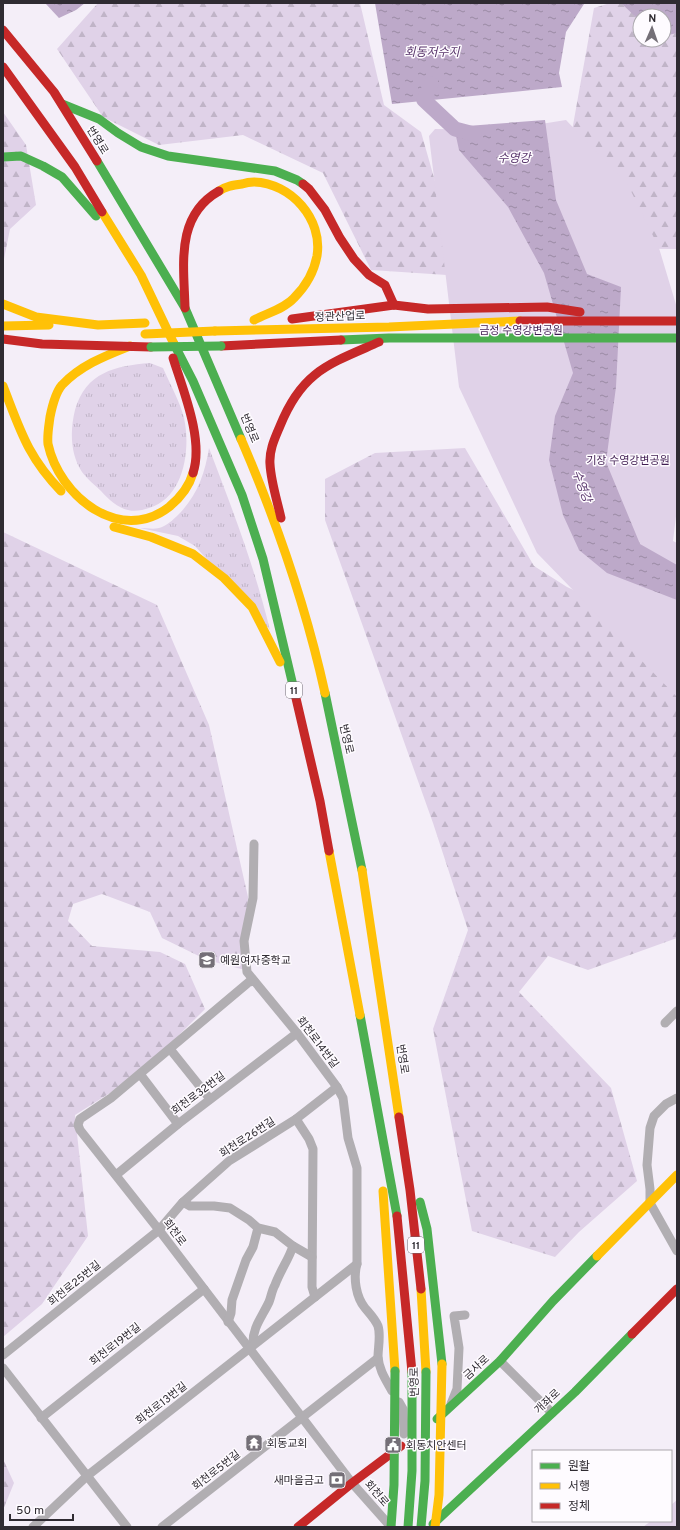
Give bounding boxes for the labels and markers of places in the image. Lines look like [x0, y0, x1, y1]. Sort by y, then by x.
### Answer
school or university icon: 예원여자중학교 [197, 950, 217, 970]
place label: 예원여자중학교 [220, 954, 291, 968]
temple icon: 회동교회 [244, 1433, 264, 1453]
public building icon: 회동치안센터 [383, 1435, 403, 1455]
place label: 회동교회 [267, 1437, 307, 1451]
place label: 회동치안센터 [406, 1439, 467, 1453]
bank icon: 새마을금고 [327, 1470, 347, 1490]
place label: 새마을금고 [273, 1474, 324, 1488]

